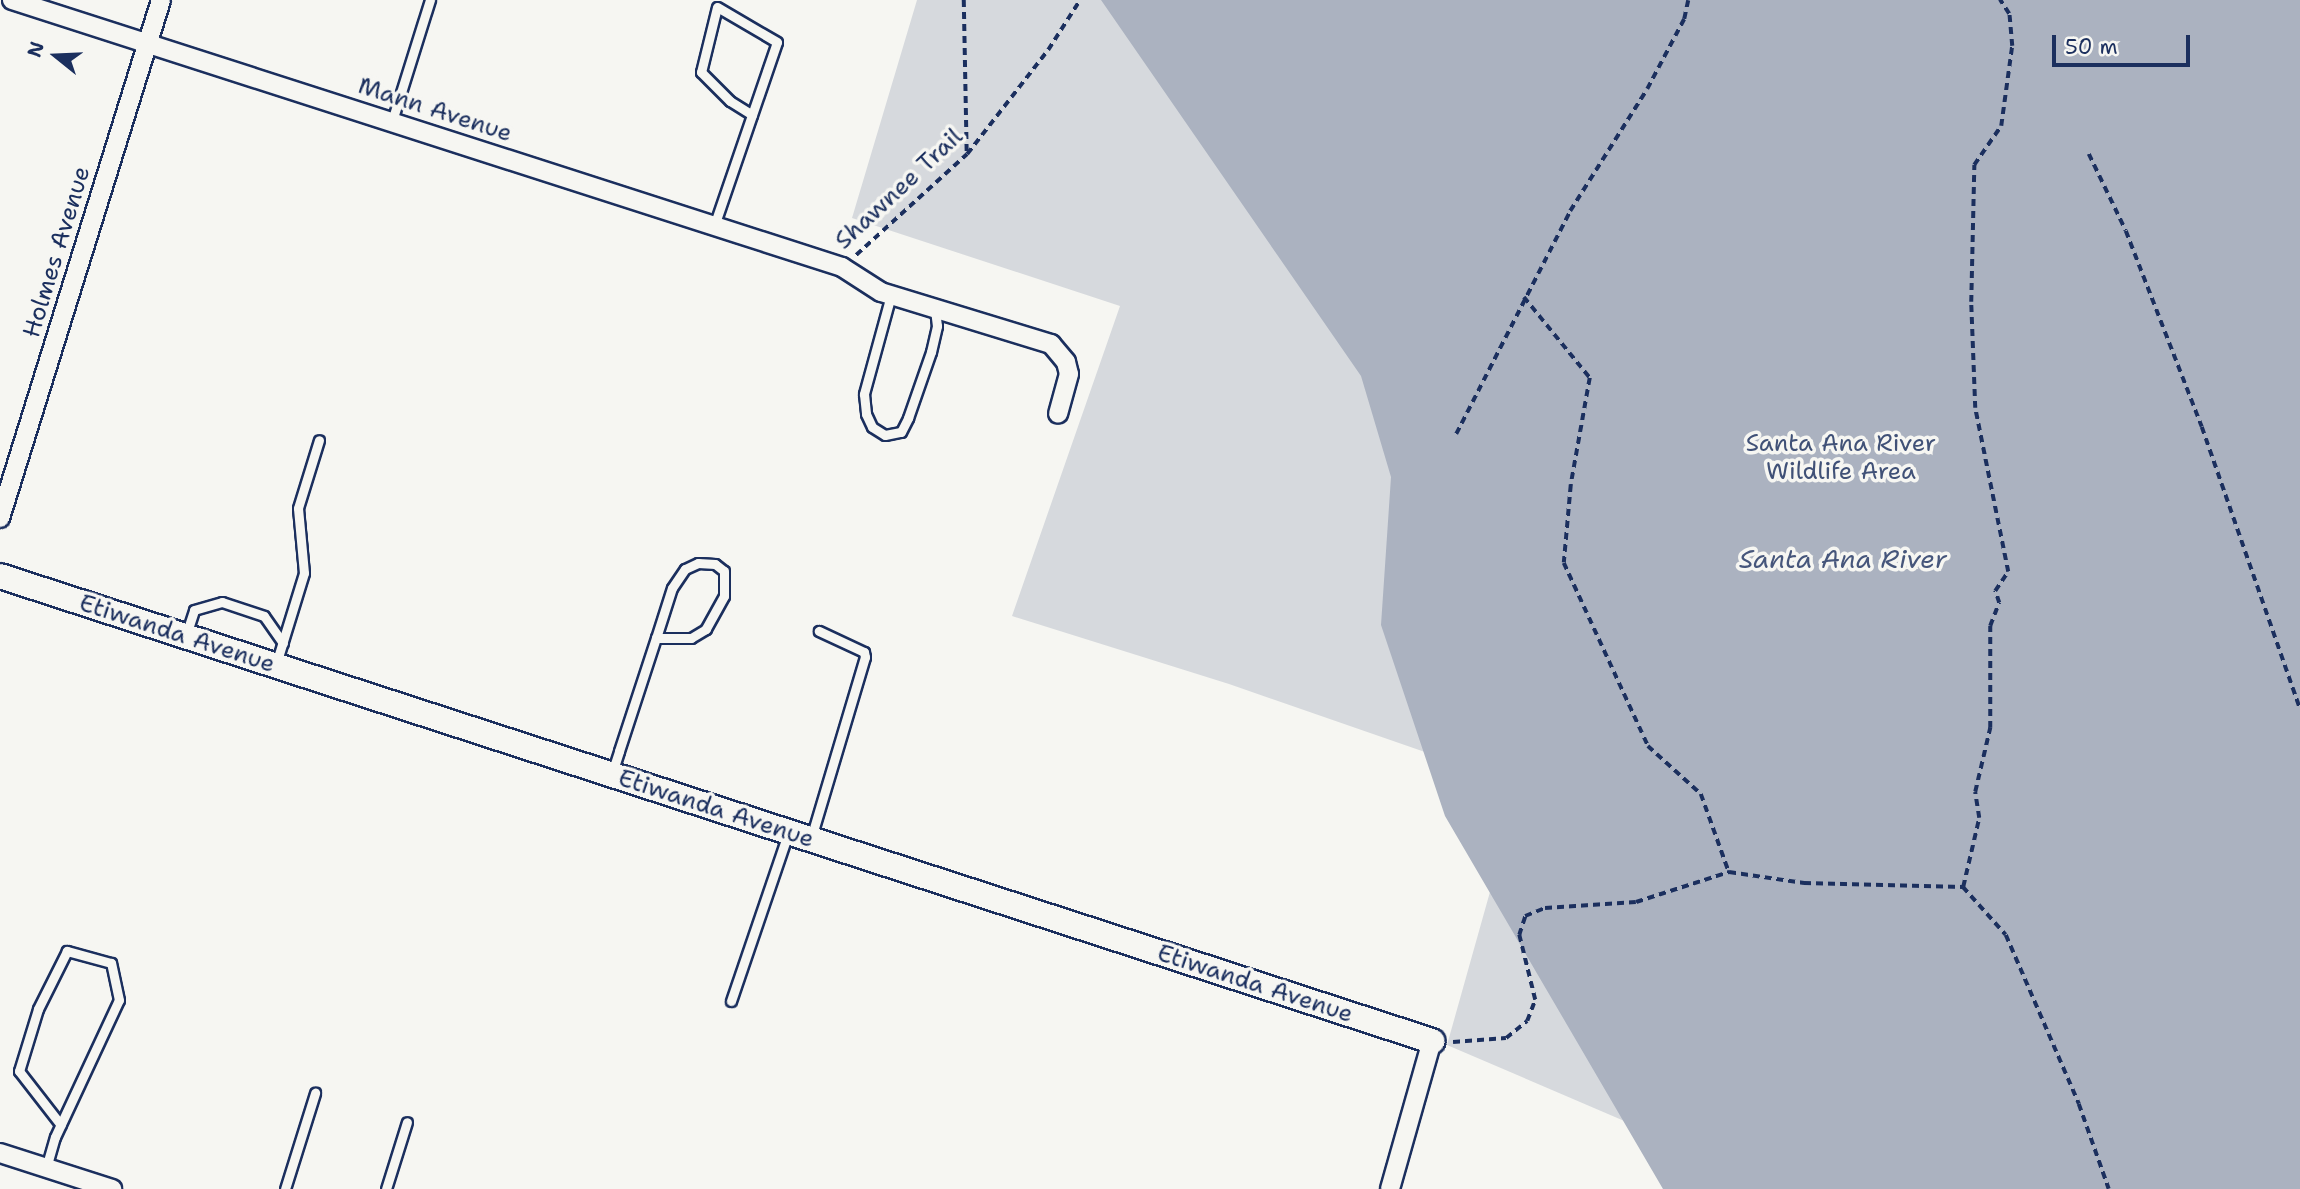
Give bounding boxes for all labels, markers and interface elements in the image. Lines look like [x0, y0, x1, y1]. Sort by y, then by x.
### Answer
north arrow [21, 21, 91, 91]
scale bar [2055, 21, 2193, 65]
text: 50 m [2065, 33, 2118, 61]
text: N [21, 38, 50, 60]
street label: Mann Avenue [354, 72, 516, 148]
street label: Shawnee Trail [829, 123, 969, 255]
street label: Holmes Avenue [17, 163, 97, 341]
park label: Santa Ana River Wildlife Area [1746, 430, 1936, 486]
water label: Santa Ana River [1739, 543, 1947, 575]
street label: Etiwanda Avenue [76, 589, 278, 679]
street label: Etiwanda Avenue [615, 764, 817, 854]
street label: Etiwanda Avenue [1154, 939, 1356, 1029]

